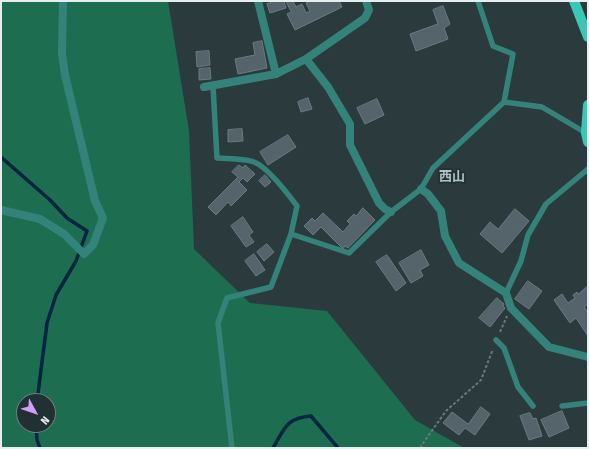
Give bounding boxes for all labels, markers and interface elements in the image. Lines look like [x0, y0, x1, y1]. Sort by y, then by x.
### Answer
district label: 西山 [439, 169, 465, 185]
north arrow [16, 393, 56, 433]
text: N [38, 414, 52, 427]

